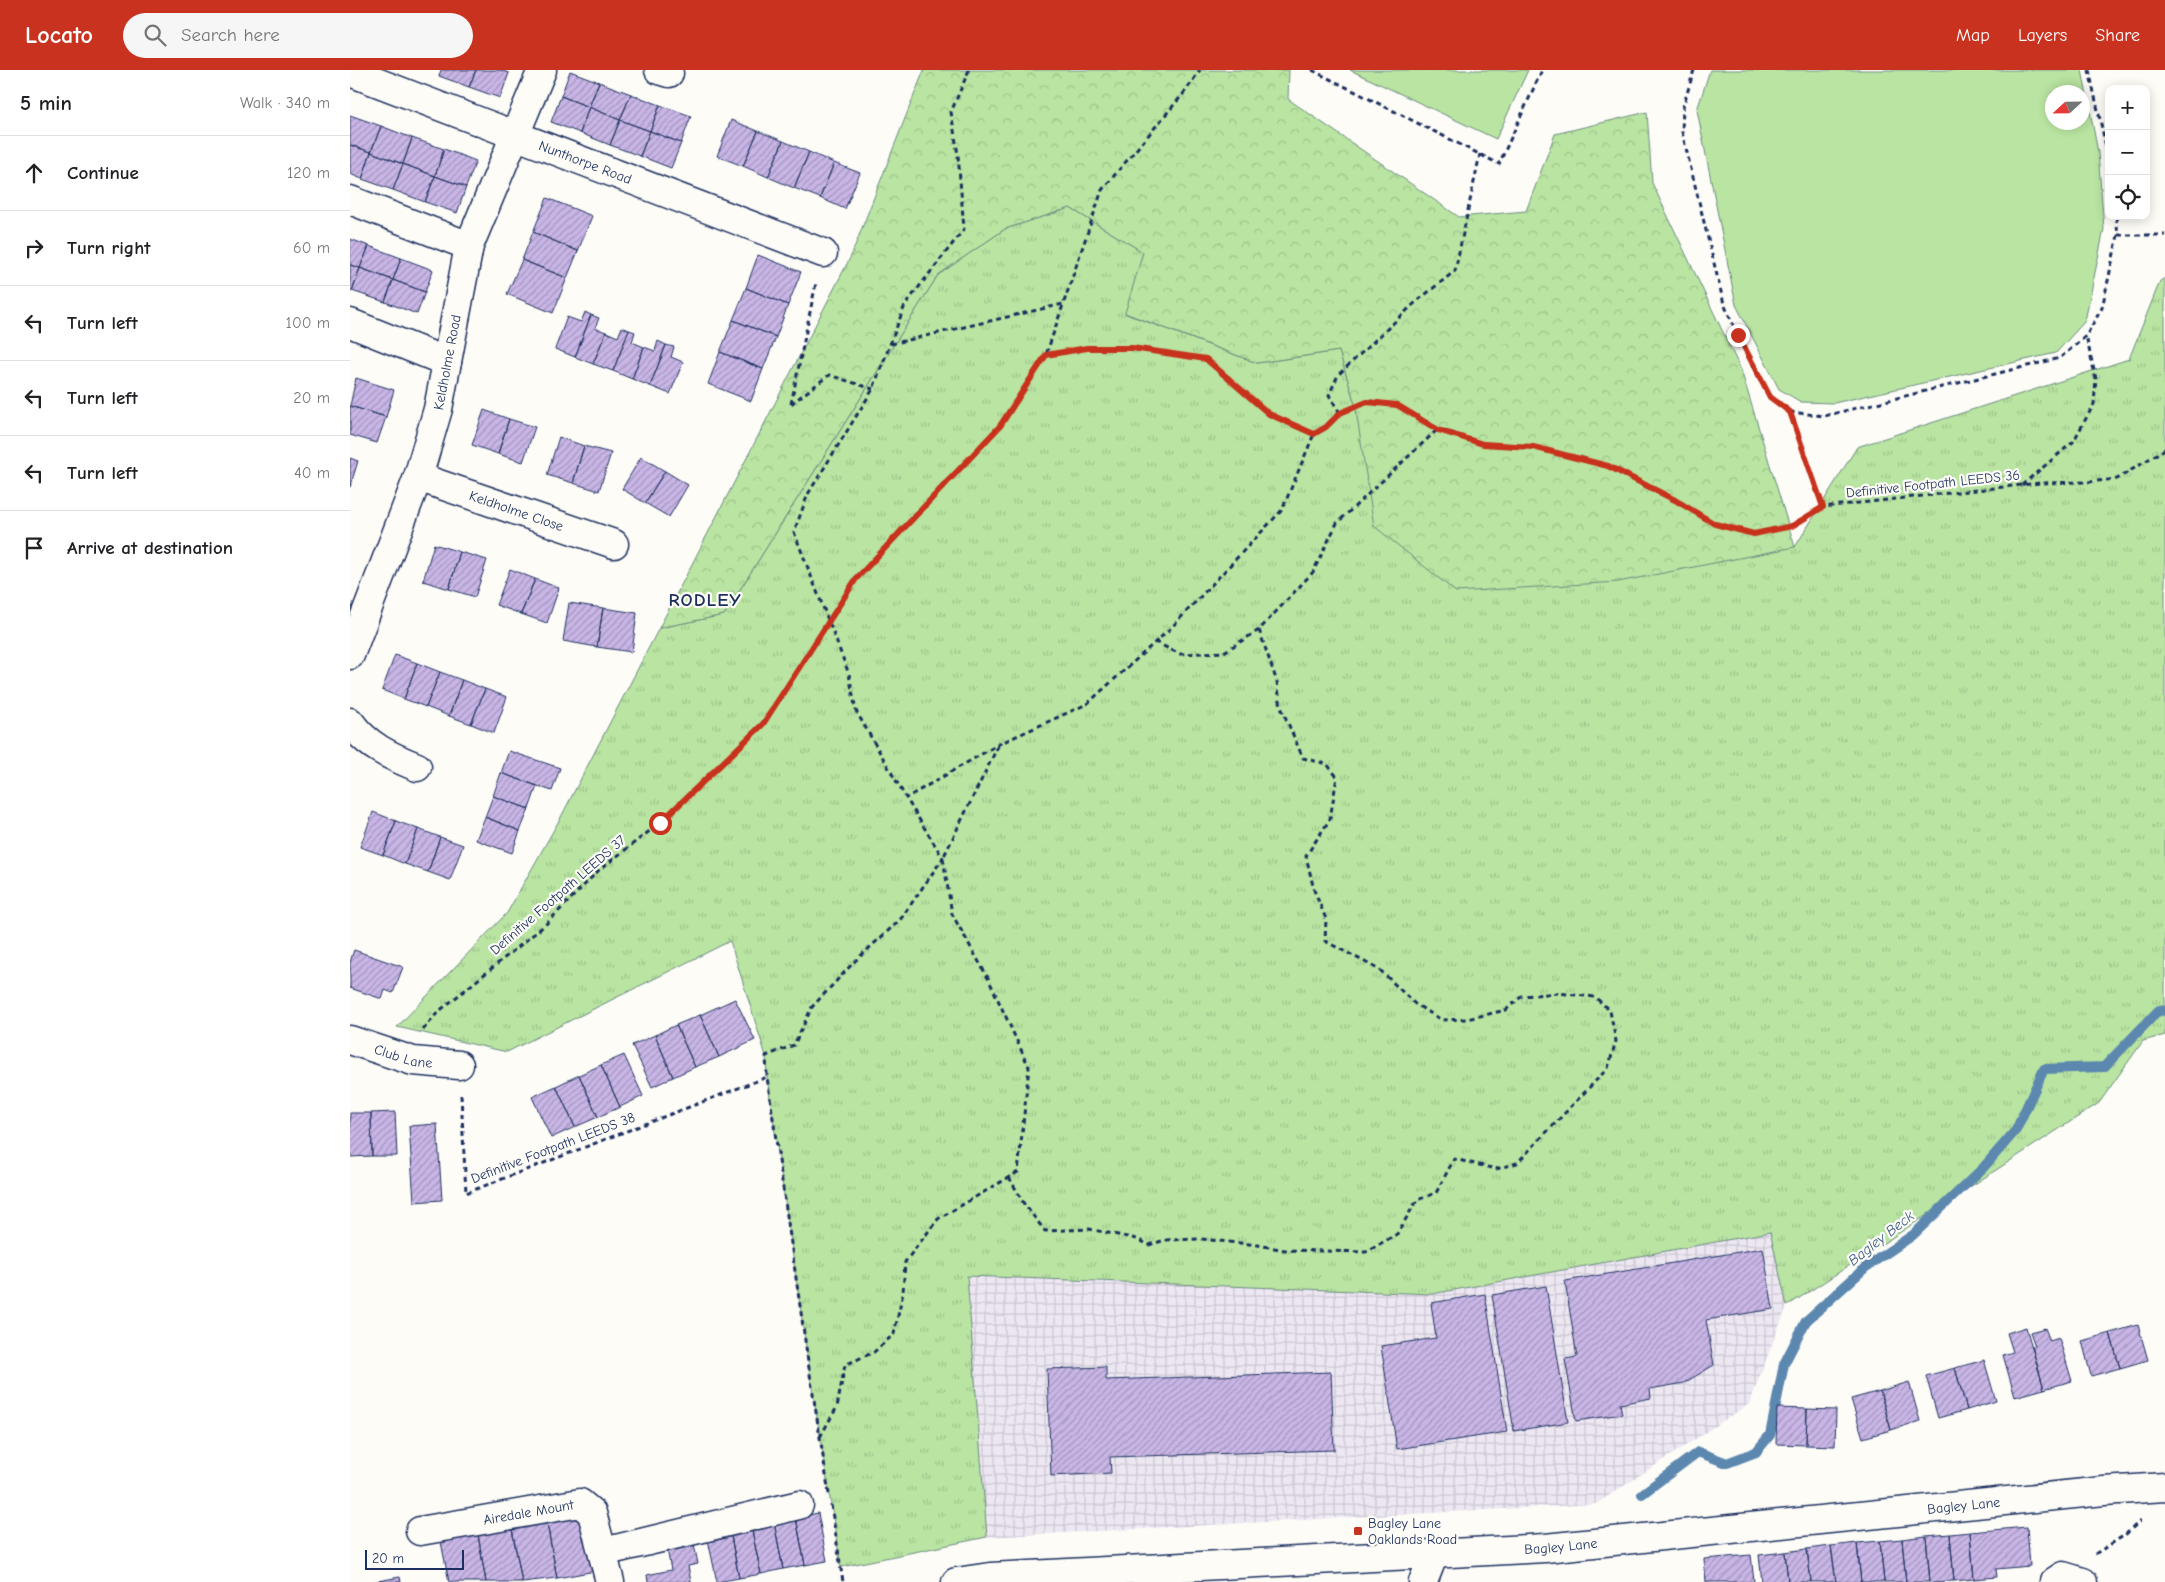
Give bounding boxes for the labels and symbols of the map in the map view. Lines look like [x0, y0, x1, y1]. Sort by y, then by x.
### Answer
north arrow [2045, 85, 2090, 130]
street label: Nunthorpe Road [537, 137, 634, 188]
street label: Keldholme Road [429, 313, 464, 411]
route end [1727, 324, 1750, 347]
street label: Definitive Footpath LEEDS 36 [1845, 466, 2021, 502]
street label: Keldholme Close [467, 487, 566, 535]
district label: RODLEY [668, 589, 742, 611]
route start [649, 812, 672, 835]
street label: Definitive Footpath LEEDS 37 [487, 831, 629, 958]
street label: Club Lane [372, 1040, 433, 1071]
street label: Definitive Footpath LEEDS 38 [469, 1109, 637, 1187]
water label: Bagley Beck [1844, 1206, 1918, 1269]
street label: Bagley Lane [1926, 1493, 2001, 1517]
street label: Airedale Mount [482, 1496, 576, 1528]
place label: Bagley Lane Oaklands Road [1368, 1515, 1457, 1548]
marker: Bagley Lane Oaklands Road [1352, 1525, 1364, 1537]
street label: Bagley Lane [1524, 1534, 1598, 1558]
scale bar [365, 1547, 464, 1570]

